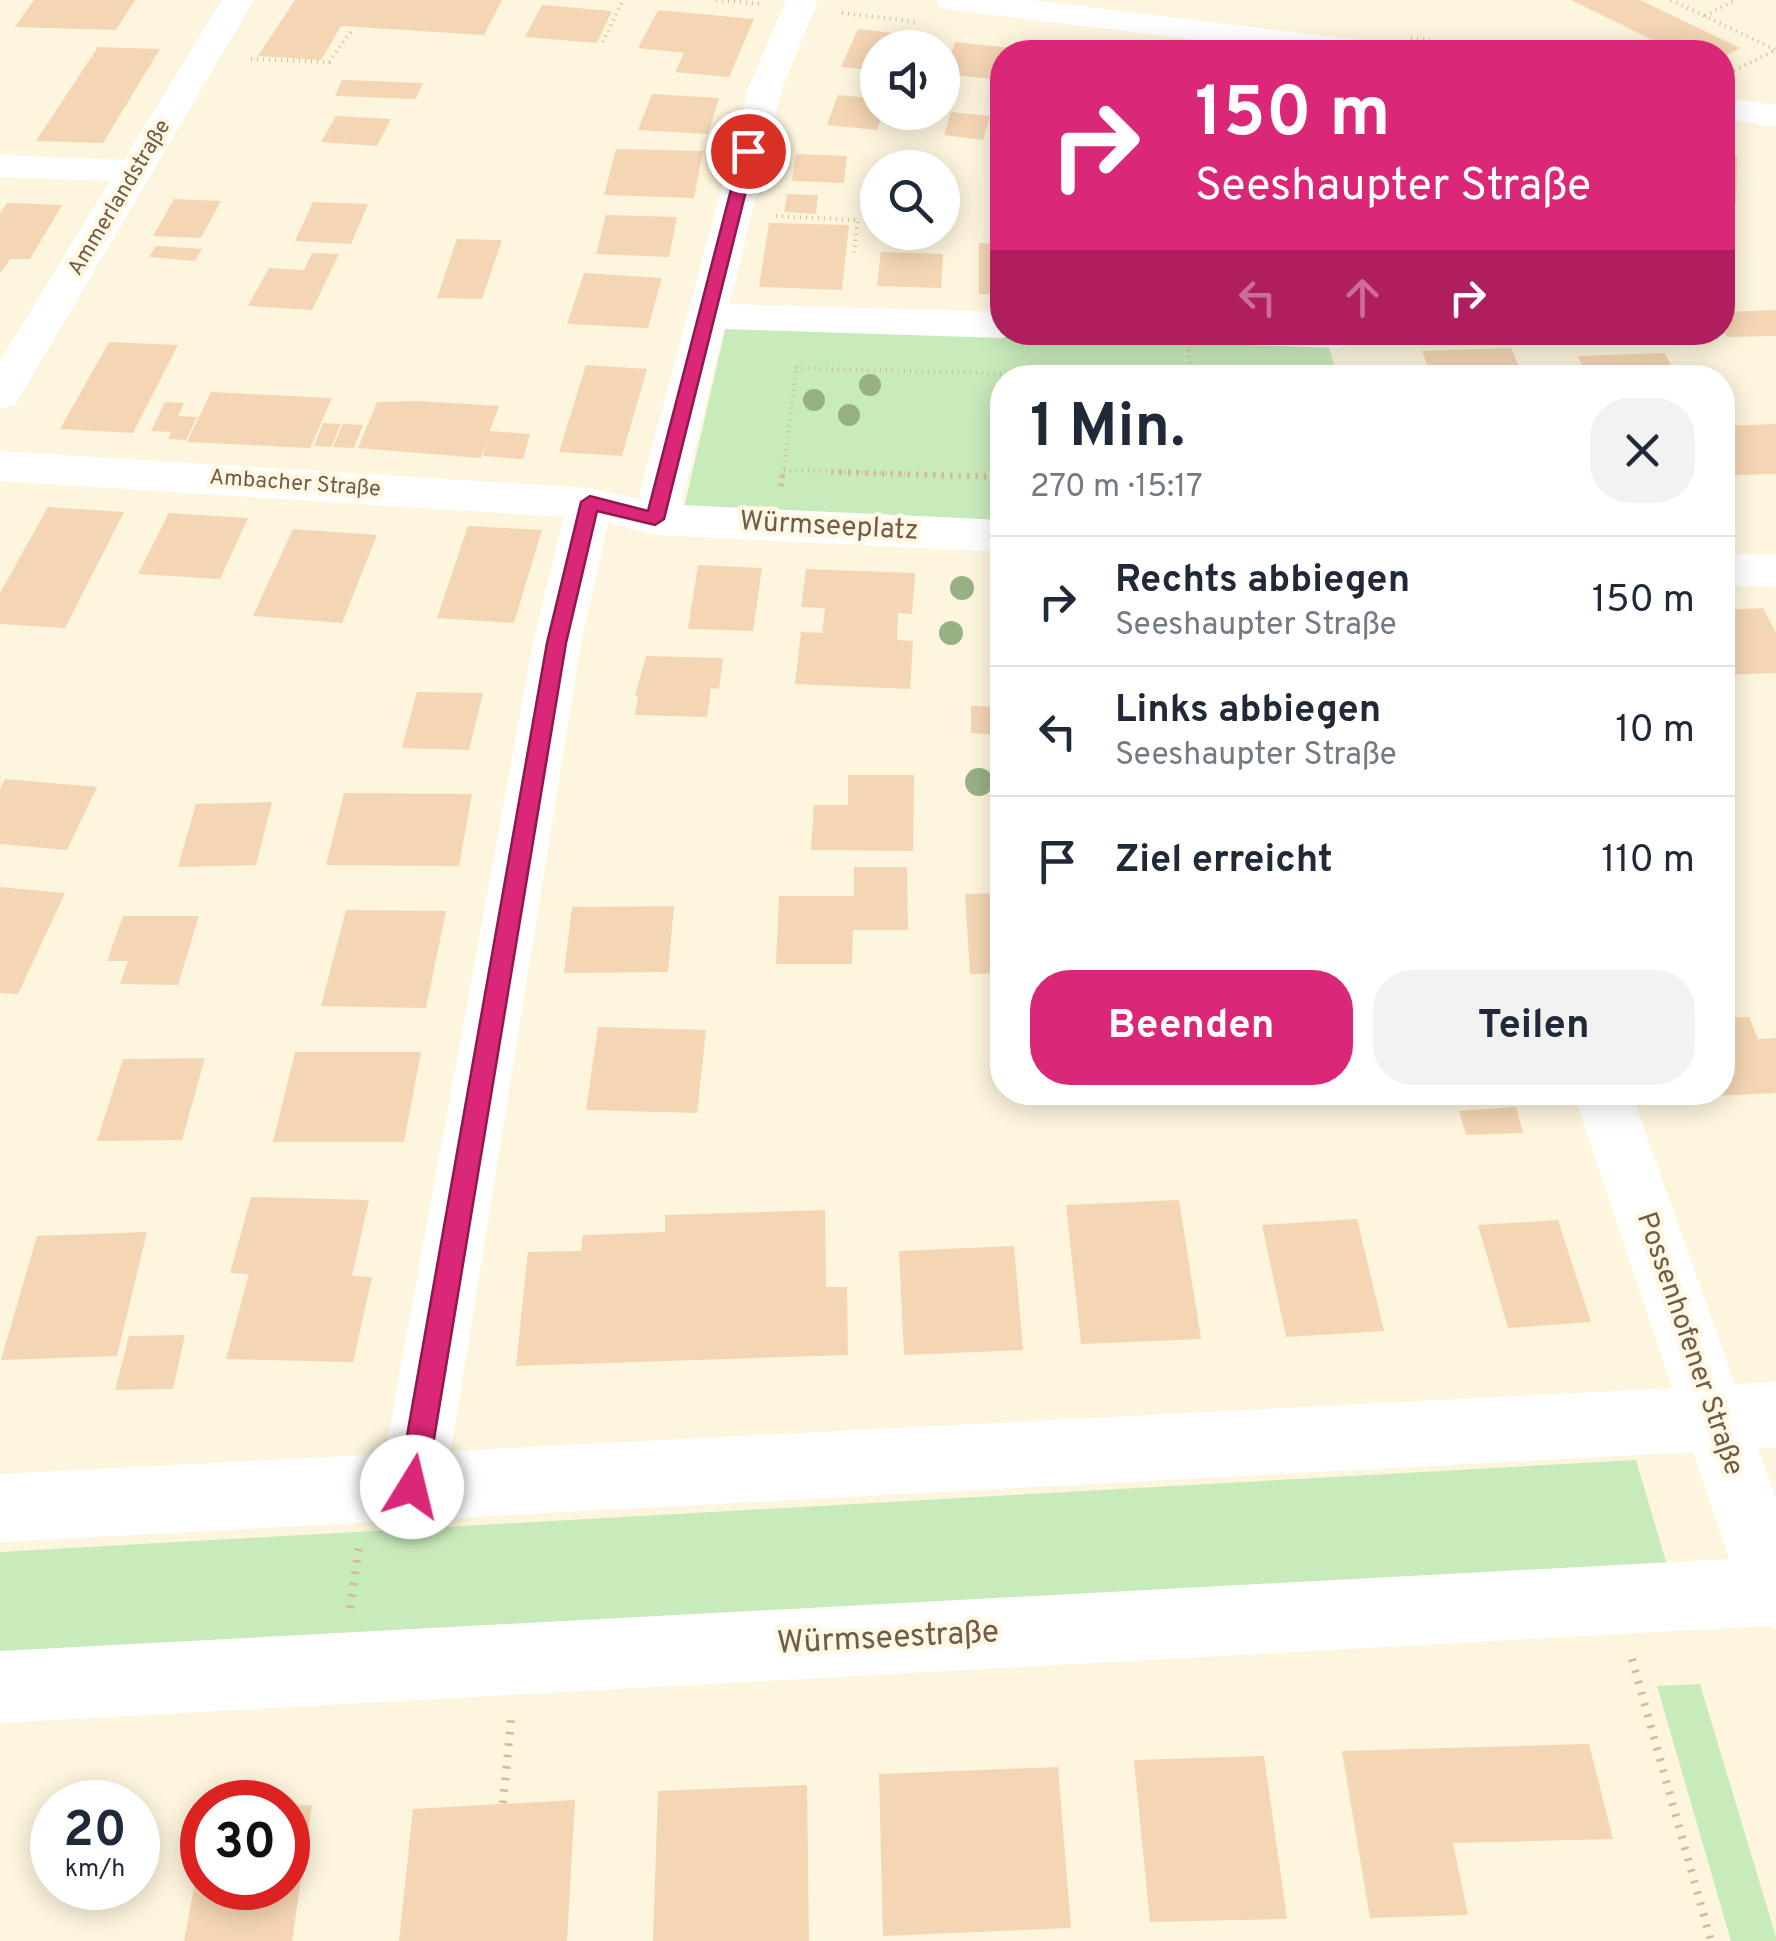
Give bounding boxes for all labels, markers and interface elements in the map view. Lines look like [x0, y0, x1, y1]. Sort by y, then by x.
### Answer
map controls [860, 30, 960, 250]
button: sound [860, 30, 960, 130]
text: 150 m [1195, 72, 1390, 161]
icon: right [1030, 80, 1160, 210]
pin [706, 109, 791, 194]
street label: Ammerlandstraße [63, 115, 177, 281]
icon: arrive [721, 124, 776, 179]
button: search [860, 150, 960, 250]
text: Seeshaupter Straße [1195, 159, 1591, 216]
icon: left [1230, 270, 1285, 325]
icon: ahead [1335, 270, 1390, 325]
icon: right [1440, 270, 1495, 325]
text: 1 Min. [1030, 392, 1185, 468]
button: close [1590, 398, 1695, 503]
street label: Ambacher Straße [208, 465, 382, 503]
text: 270 m · 15:17 [1030, 468, 1203, 508]
street label: Würmseeplatz [739, 504, 919, 550]
text: Rechts abbiegen [1115, 557, 1410, 606]
icon: right [1030, 574, 1085, 629]
text: 150 m [1592, 577, 1695, 626]
text: Seeshaupter Straße [1115, 606, 1397, 646]
text: Links abbiegen [1115, 687, 1381, 736]
icon: left [1030, 704, 1085, 759]
text: 10 m [1615, 707, 1695, 756]
text: Seeshaupter Straße [1115, 736, 1397, 776]
icon: arrive [1030, 834, 1085, 889]
text: Ziel erreicht [1115, 837, 1333, 886]
text: 110 m [1601, 837, 1695, 886]
button: Beenden [1030, 970, 1353, 1085]
button: Teilen [1373, 970, 1695, 1085]
street label: Possenhofener Straße [1627, 1208, 1751, 1480]
position arrow [360, 1435, 464, 1539]
street label: Würmseestraße [776, 1613, 1000, 1665]
speed limit sign: 30 [180, 1780, 310, 1910]
text: 20 [63, 1801, 127, 1864]
text: km/h [65, 1854, 125, 1886]

